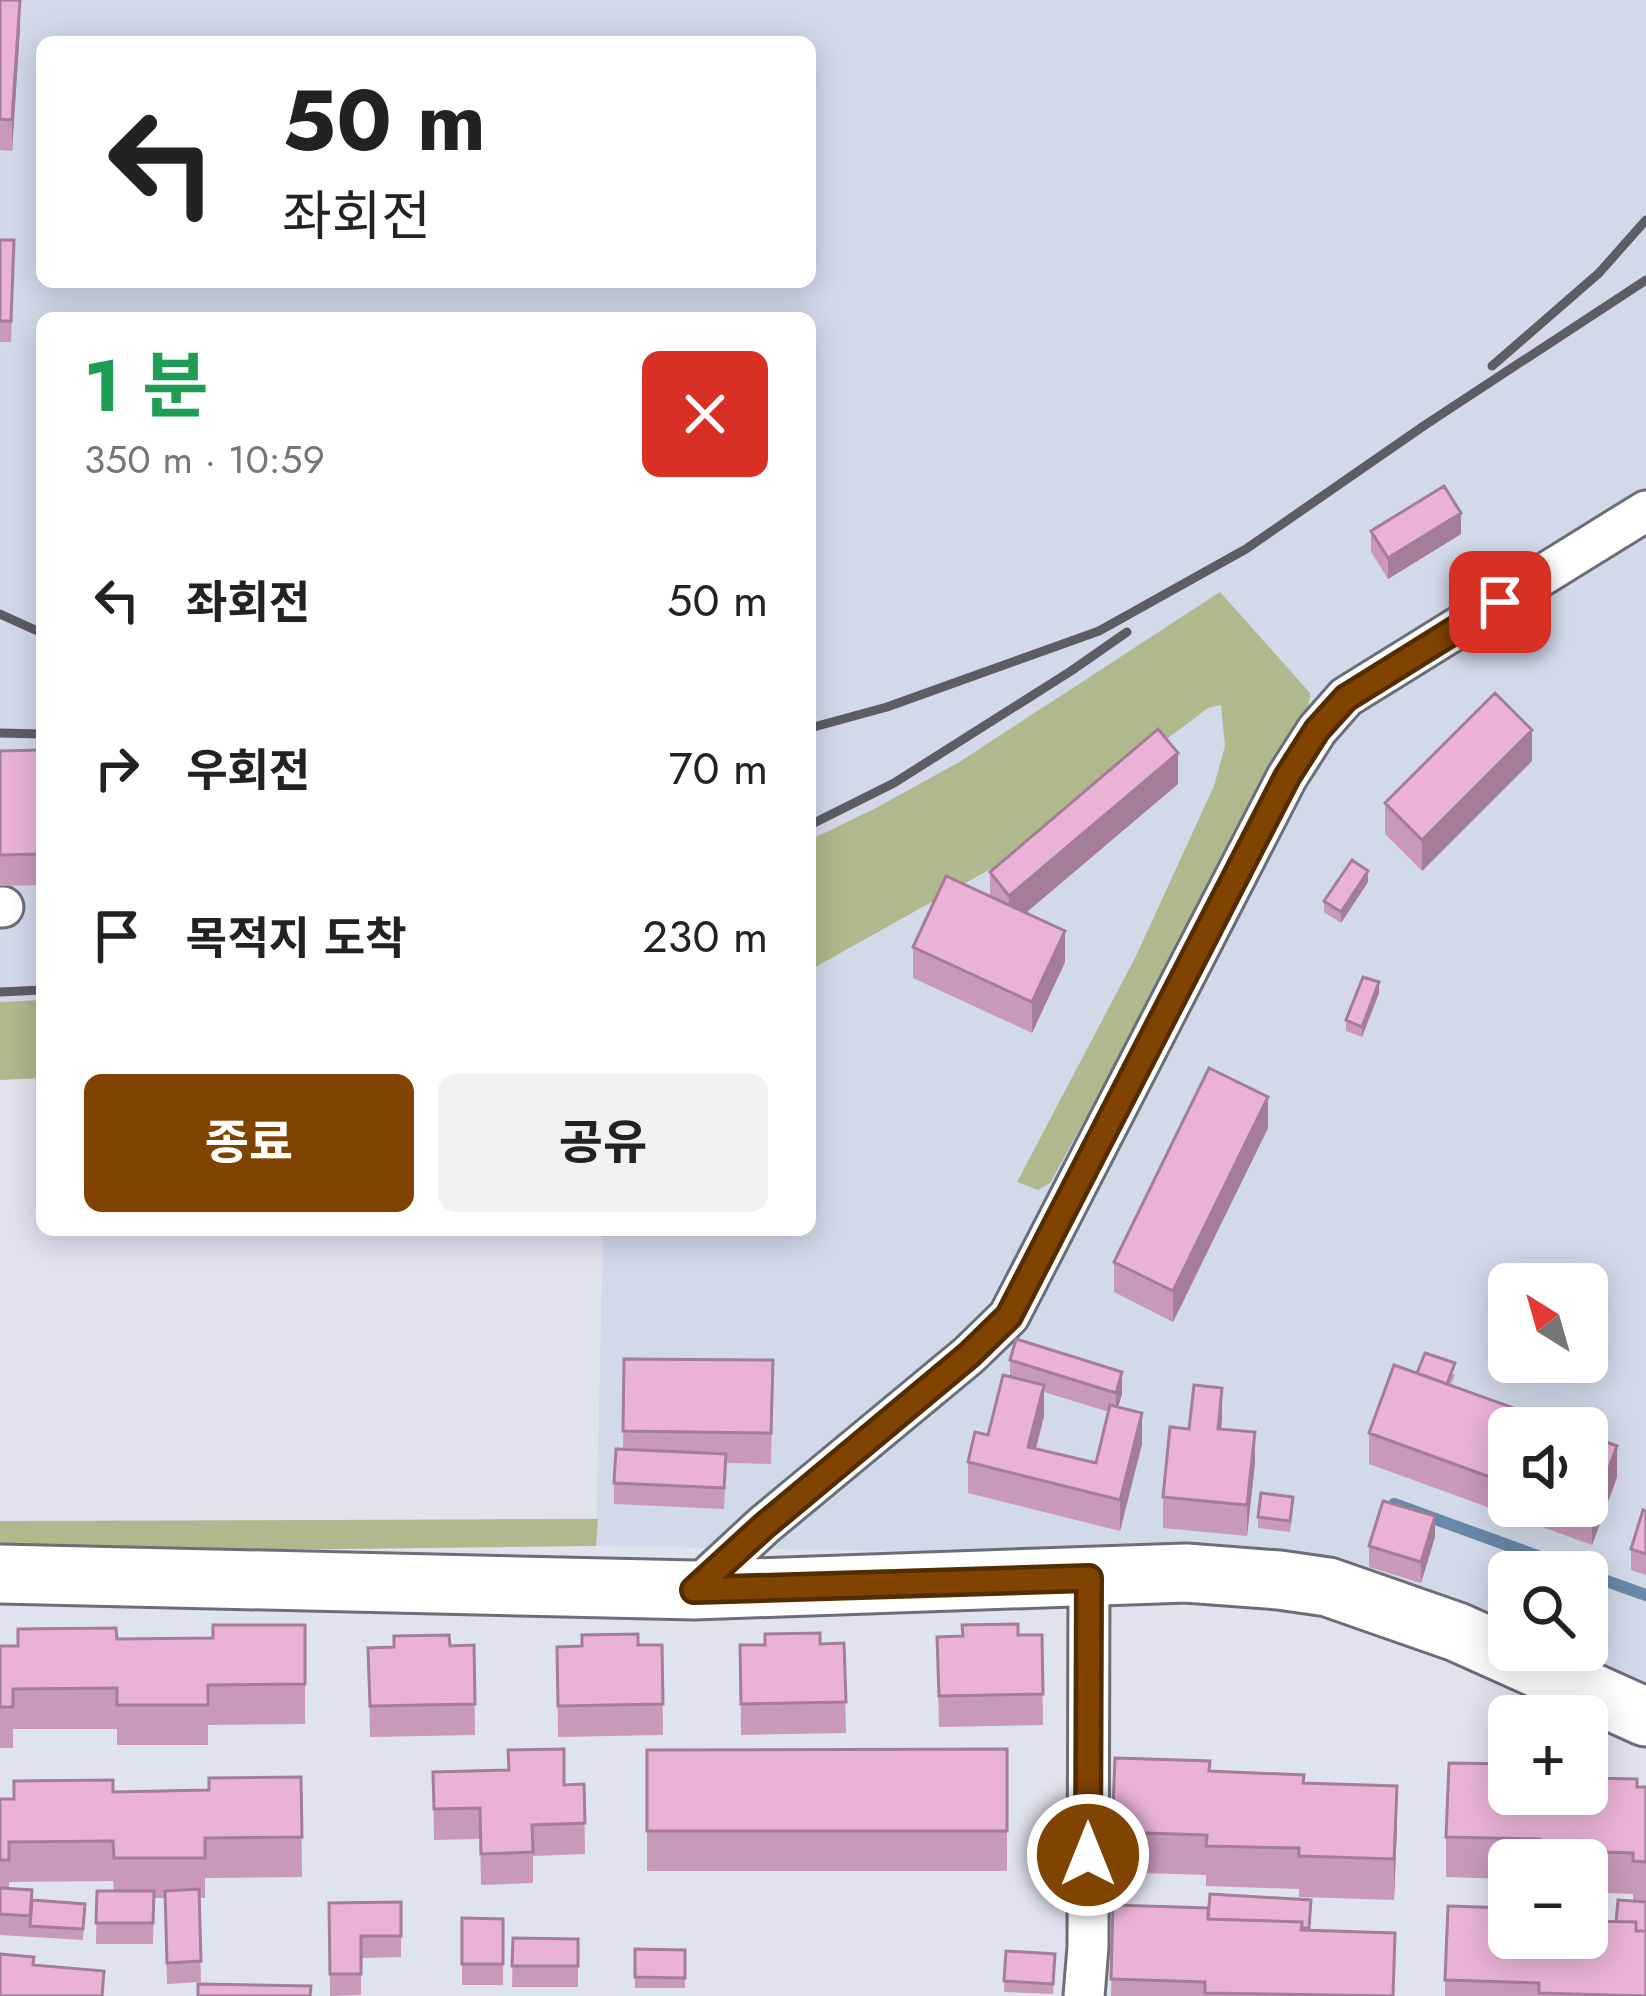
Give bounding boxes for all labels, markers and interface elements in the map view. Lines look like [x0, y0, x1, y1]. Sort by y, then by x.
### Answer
text: 50 m [282, 60, 486, 182]
icon: left [84, 84, 240, 240]
text: 좌회전 [282, 177, 431, 255]
text: 1 분 [84, 334, 209, 438]
button: close [642, 351, 768, 477]
text: 350 m · 10:59 [84, 431, 325, 488]
pin [1449, 551, 1551, 653]
icon: left [84, 567, 150, 633]
text: 50 m [667, 568, 768, 633]
icon: arrive [1467, 569, 1533, 635]
text: 좌회전 [186, 570, 310, 635]
icon: right [84, 735, 150, 801]
text: 70 m [669, 736, 768, 801]
text: 우회전 [186, 738, 310, 803]
icon: arrive [84, 903, 150, 969]
text: 230 m [642, 904, 768, 969]
text: 목적지 도착 [186, 906, 407, 971]
button: 종료 [84, 1074, 414, 1212]
button: 공유 [438, 1074, 768, 1212]
north arrow [1488, 1263, 1608, 1383]
map controls [1488, 1263, 1608, 1959]
button: sound [1488, 1407, 1608, 1527]
button: search [1488, 1551, 1608, 1671]
button: + [1488, 1695, 1608, 1815]
position arrow [1025, 1792, 1151, 1918]
button: − [1488, 1839, 1608, 1959]

